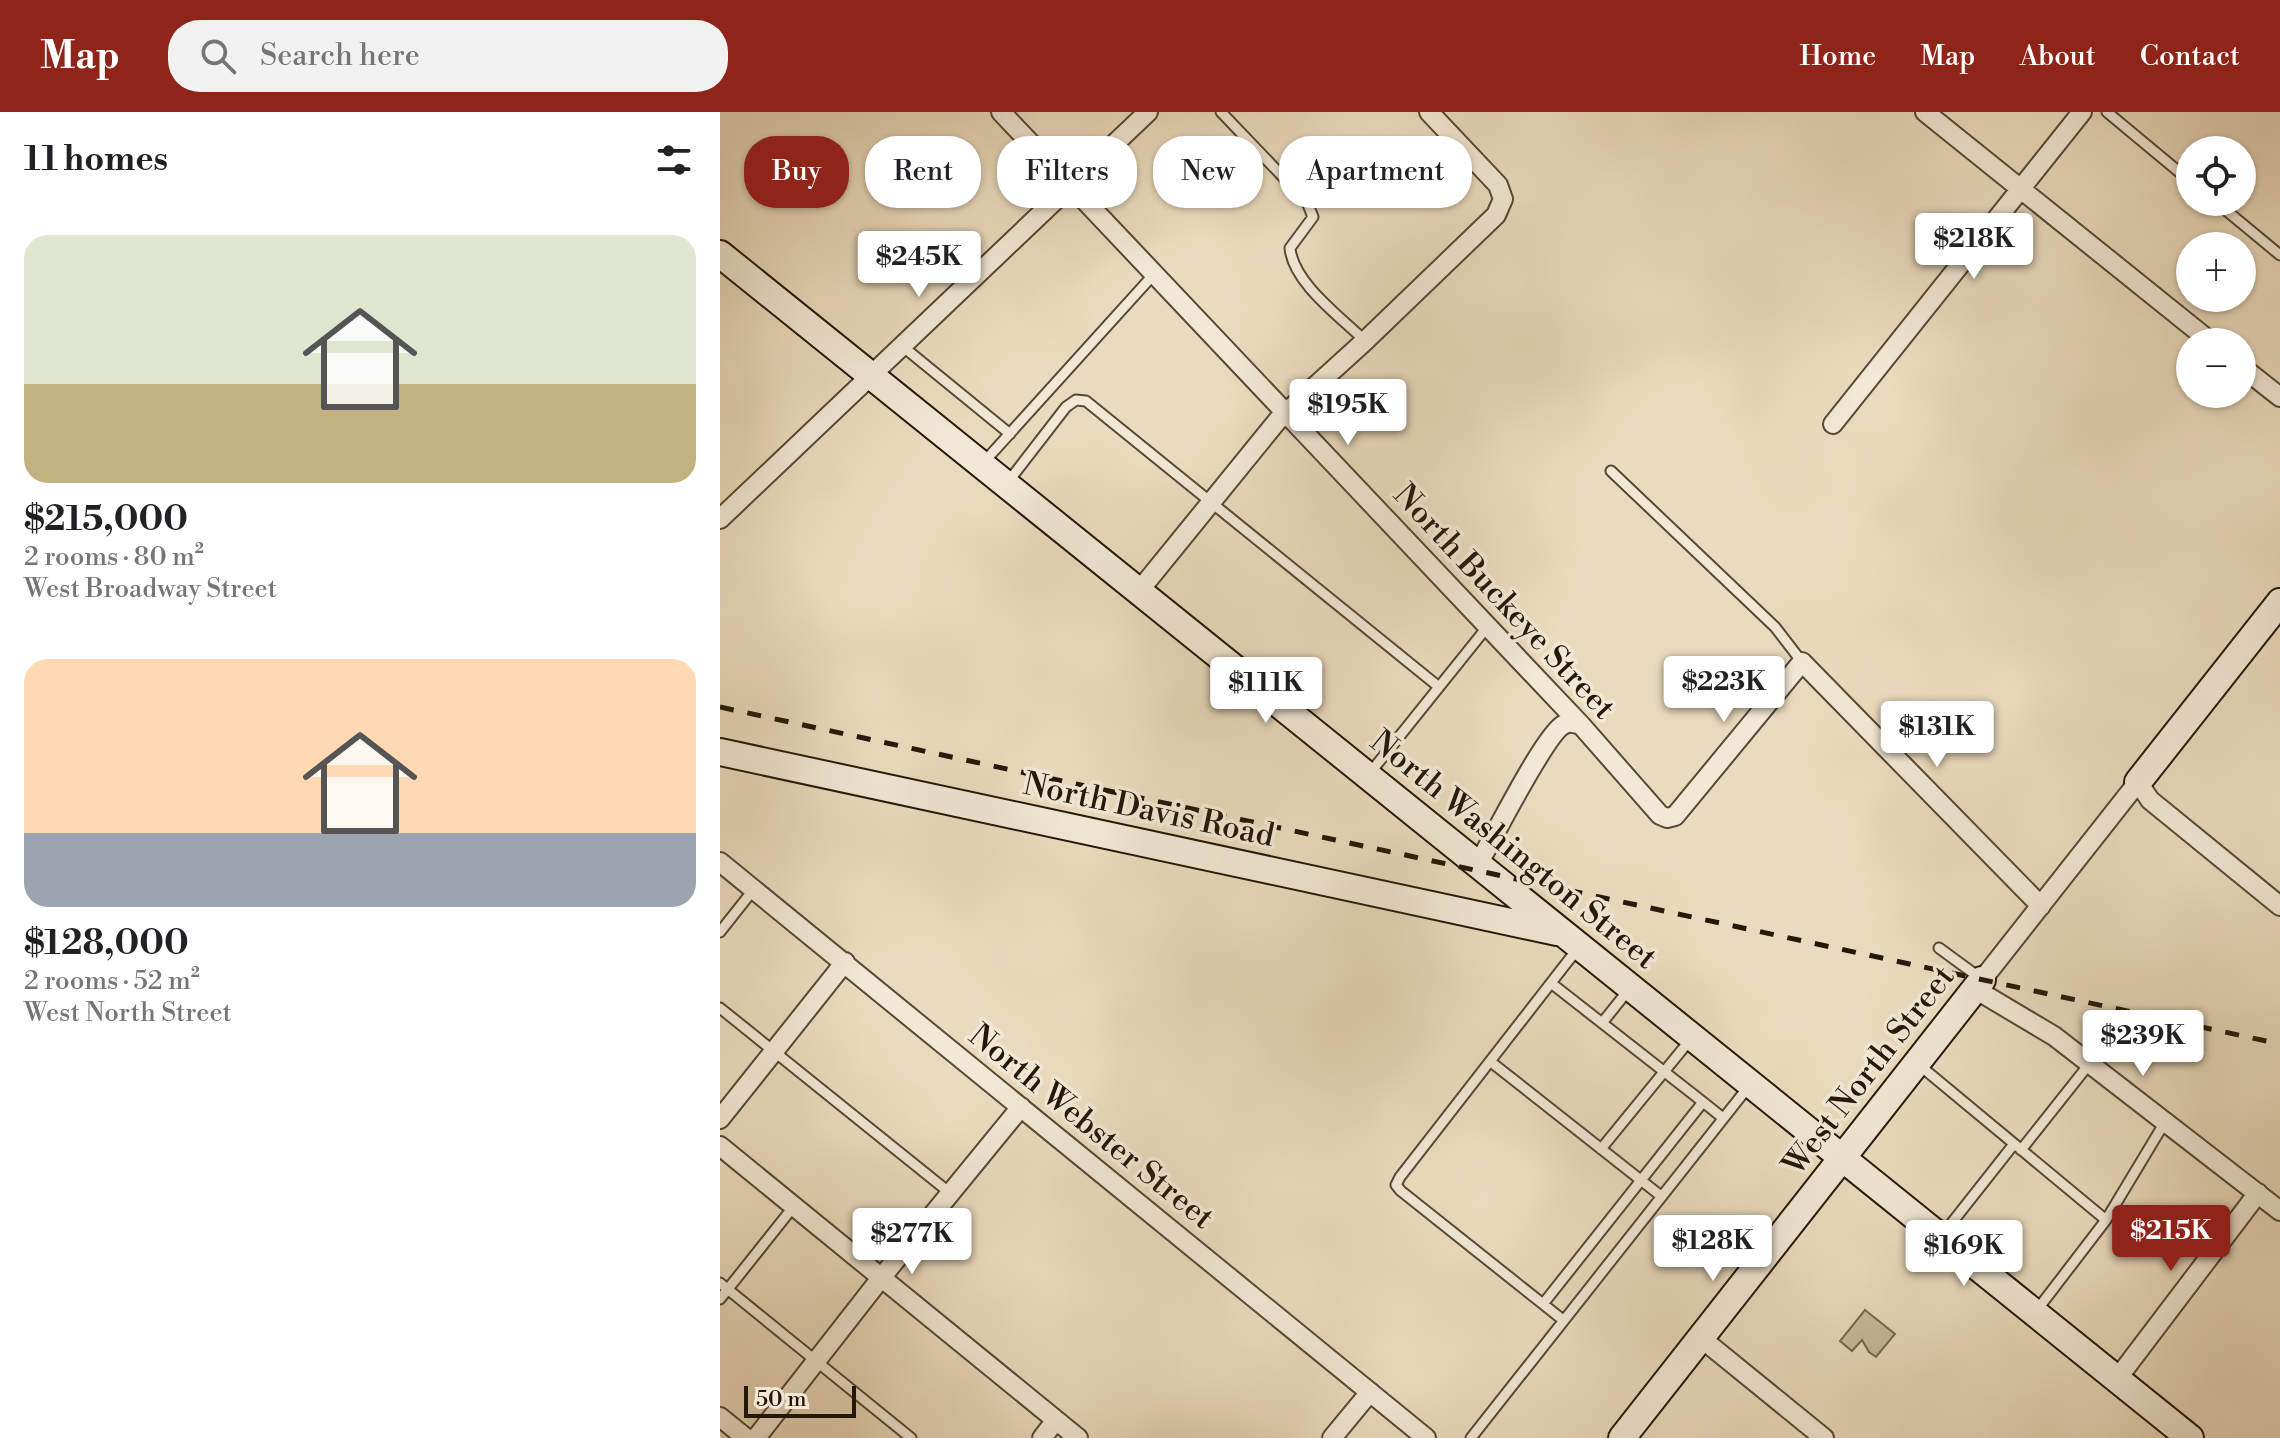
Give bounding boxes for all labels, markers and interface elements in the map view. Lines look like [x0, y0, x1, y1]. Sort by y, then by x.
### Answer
search box [168, 20, 728, 92]
text: Map [40, 33, 120, 80]
icon: search [196, 34, 240, 78]
text: Search here [260, 37, 420, 75]
text: Home [1800, 39, 1876, 74]
text: Map [1920, 39, 1975, 74]
text: About [2019, 39, 2096, 74]
text: Contact [2140, 39, 2240, 74]
chip: Buy [744, 136, 849, 208]
chip: Rent [865, 136, 981, 208]
chip: Filters [997, 136, 1137, 208]
chip: New [1153, 136, 1263, 208]
chip: Apartment [1279, 136, 1472, 208]
map controls [2176, 136, 2256, 408]
button: locate [2176, 136, 2256, 216]
icon: filters [652, 138, 696, 182]
text: 11 homes [24, 139, 168, 181]
pin: $218K [1918, 213, 2030, 281]
text: $218K [1933, 223, 2015, 255]
pin: $245K [863, 231, 975, 299]
button: + [2176, 232, 2256, 312]
text: $245K [876, 241, 962, 273]
icon: home [288, 287, 432, 431]
button: − [2176, 328, 2256, 408]
pin: $195K [1292, 379, 1404, 447]
text: $195K [1307, 389, 1389, 421]
street label: North Buckeye Street [1385, 476, 1624, 728]
text: $215,000 [24, 499, 188, 541]
text: 2 rooms · 80 m² [24, 541, 204, 573]
text: West Broadway Street [24, 573, 277, 605]
pin: $223K [1668, 656, 1780, 724]
pin: $111K [1210, 657, 1322, 725]
text: $223K [1682, 666, 1766, 698]
text: $111K [1228, 667, 1304, 699]
pin: $131K [1881, 701, 1993, 769]
icon: home [288, 711, 432, 855]
text: $131K [1899, 711, 1975, 743]
street label: North Washington Street [1362, 722, 1665, 978]
street label: North Davis Road [1020, 764, 1278, 856]
text: $128,000 [24, 923, 189, 965]
street label: West North Street [1774, 958, 1963, 1184]
text: 2 rooms · 52 m² [24, 965, 200, 997]
text: West North Street [24, 997, 232, 1029]
pin: $239K [2087, 1010, 2199, 1078]
street label: North Webster Street [961, 1016, 1222, 1238]
text: $239K [2101, 1020, 2185, 1052]
pin: $215K [2115, 1205, 2227, 1273]
pin: $277K [856, 1208, 968, 1276]
pin: $128K [1657, 1215, 1769, 1283]
text: $215K [2130, 1215, 2212, 1247]
text: $277K [871, 1218, 953, 1250]
pin: $169K [1908, 1220, 2020, 1288]
text: $128K [1672, 1225, 1754, 1257]
text: $169K [1924, 1230, 2004, 1262]
scale bar [744, 1382, 856, 1418]
text: 50 m [756, 1386, 807, 1413]

